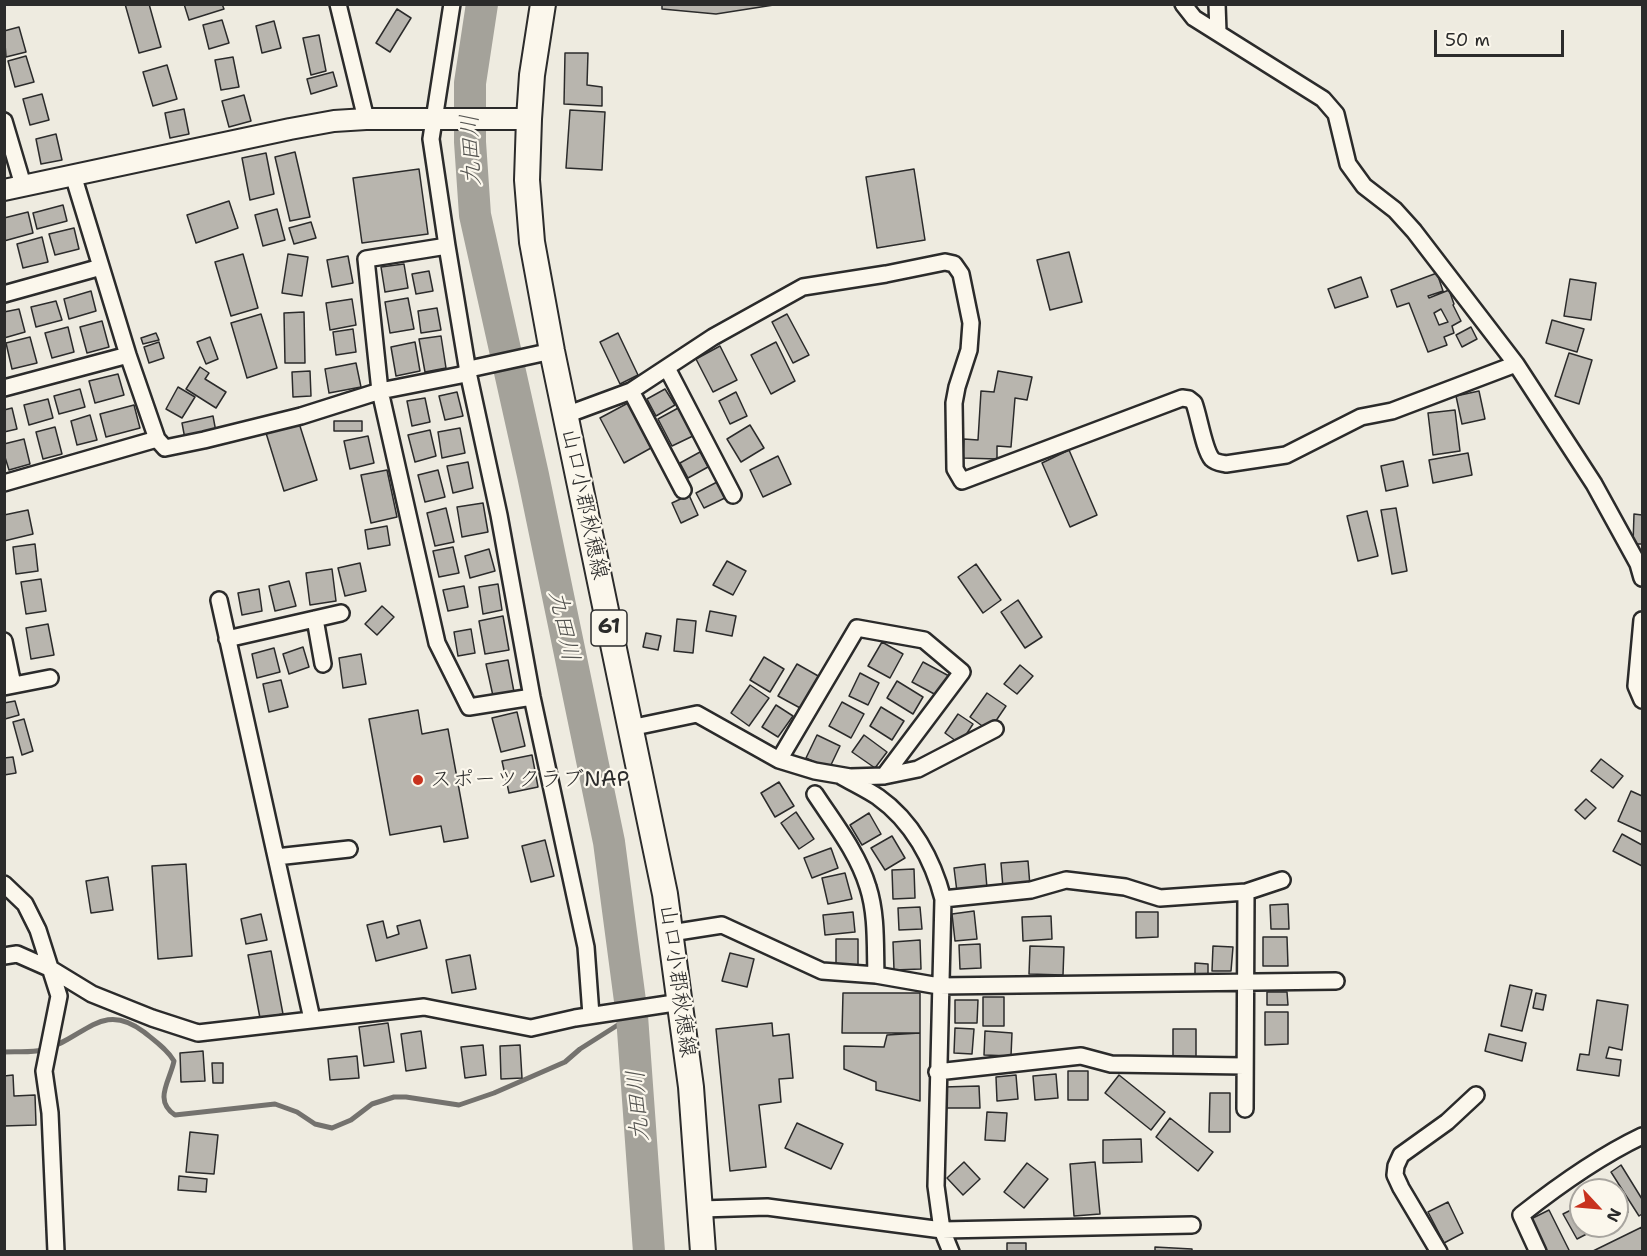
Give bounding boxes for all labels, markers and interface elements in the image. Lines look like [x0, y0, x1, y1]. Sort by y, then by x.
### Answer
scale bar [1437, 18, 1568, 56]
text: 50 m [1445, 28, 1490, 52]
water label: 九田川 [456, 114, 488, 186]
street label: 山口小郡秋穂線 [555, 426, 613, 582]
water label: 九田川 [541, 588, 585, 664]
road number: 61 [591, 610, 627, 646]
place label: スポーツクラブNAP [430, 767, 629, 793]
marker: スポーツクラブNAP [411, 773, 425, 787]
street label: 山口小郡秋穂線 [653, 903, 701, 1059]
water label: 九田川 [622, 1069, 656, 1143]
north arrow [1569, 1178, 1629, 1238]
text: N [1602, 1205, 1626, 1226]

